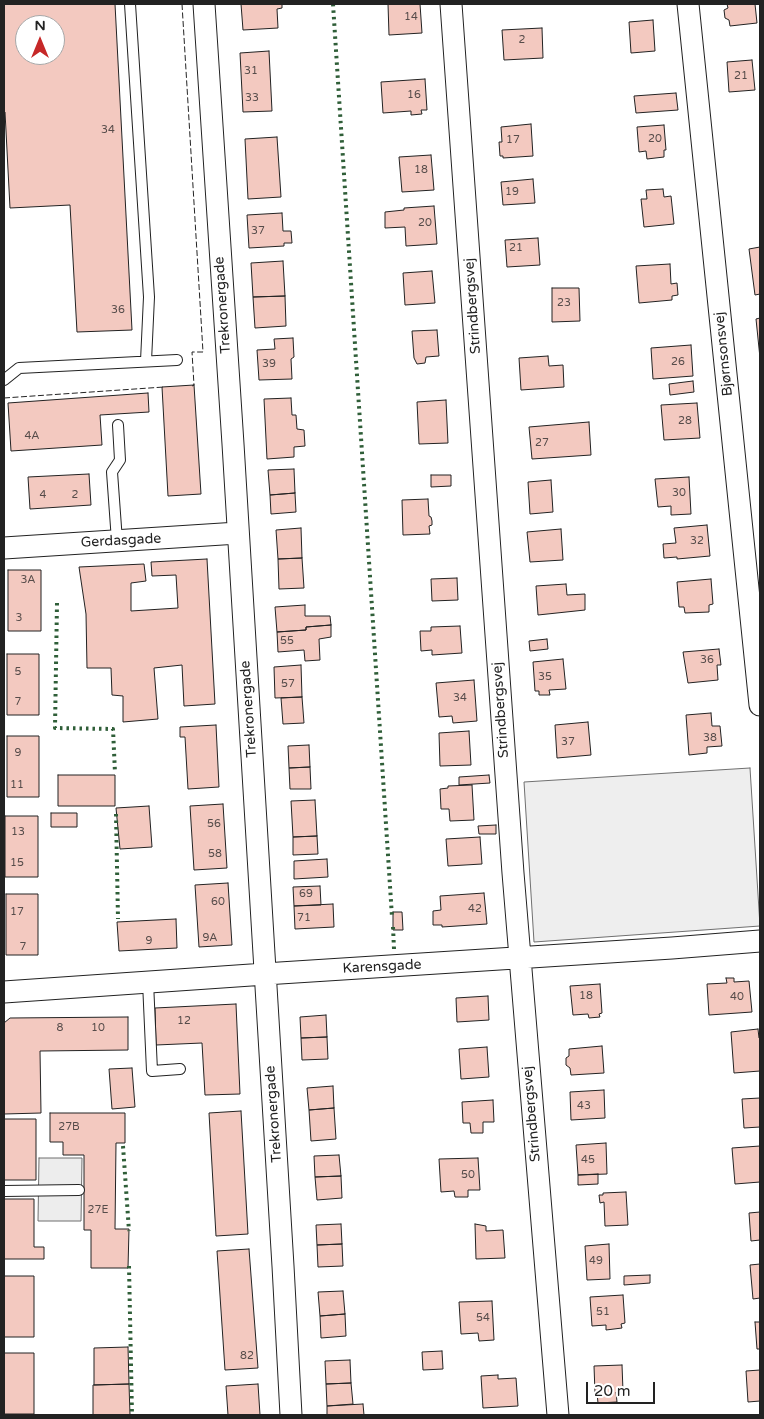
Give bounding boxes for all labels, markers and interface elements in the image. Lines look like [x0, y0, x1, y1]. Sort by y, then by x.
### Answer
house number: 14 [404, 10, 418, 24]
north arrow [15, 15, 65, 65]
text: N [34, 17, 46, 34]
house number: 2 [519, 33, 525, 47]
house number: 31 [244, 64, 258, 78]
house number: 21 [734, 69, 748, 83]
house number: 16 [407, 88, 421, 102]
house number: 33 [245, 91, 259, 105]
house number: 34 [101, 123, 115, 137]
house number: 20 [648, 132, 662, 146]
house number: 17 [506, 133, 520, 147]
house number: 18 [414, 163, 428, 177]
house number: 19 [505, 185, 519, 199]
house number: 20 [418, 216, 432, 230]
house number: 37 [251, 224, 265, 238]
house number: 21 [509, 241, 523, 255]
street label: Trekronergade [211, 256, 235, 354]
street label: Strindbergsvej [461, 257, 485, 355]
house number: 23 [557, 296, 571, 310]
house number: 36 [111, 303, 125, 317]
street label: Bjørnsonsvej [711, 311, 737, 397]
house number: 26 [671, 355, 685, 369]
house number: 39 [262, 357, 276, 371]
house number: 28 [678, 414, 692, 428]
house number: 4A [24, 429, 40, 443]
house number: 27 [535, 436, 549, 450]
house number: 30 [672, 486, 686, 500]
house number: 4 [40, 488, 46, 502]
house number: 2 [72, 488, 78, 502]
street label: Gerdasgade [80, 531, 162, 551]
house number: 32 [690, 534, 704, 548]
house number: 3A [20, 573, 36, 587]
house number: 3 [16, 611, 22, 625]
house number: 55 [280, 634, 294, 648]
house number: 36 [700, 653, 714, 667]
street label: Trekronergade [237, 660, 261, 758]
street label: Strindbergsvej [489, 661, 513, 759]
house number: 5 [15, 665, 21, 679]
house number: 35 [538, 670, 552, 684]
house number: 57 [281, 677, 295, 691]
house number: 34 [453, 691, 467, 705]
house number: 7 [15, 695, 21, 709]
house number: 38 [703, 731, 717, 745]
house number: 37 [561, 735, 575, 749]
house number: 9 [15, 746, 21, 760]
house number: 11 [10, 778, 24, 792]
house number: 56 [207, 817, 221, 831]
house number: 13 [11, 825, 25, 839]
house number: 58 [208, 847, 222, 861]
house number: 15 [10, 856, 24, 870]
house number: 69 [299, 887, 313, 901]
house number: 60 [211, 895, 225, 909]
house number: 42 [468, 902, 482, 916]
house number: 17 [10, 905, 24, 919]
house number: 71 [297, 911, 311, 925]
house number: 9A [202, 931, 218, 945]
house number: 9 [146, 934, 152, 948]
house number: 7 [20, 940, 26, 954]
street label: Karensgade [342, 957, 422, 977]
house number: 18 [579, 989, 593, 1003]
house number: 40 [730, 990, 744, 1004]
house number: 12 [177, 1014, 191, 1028]
house number: 8 [57, 1021, 63, 1035]
house number: 10 [91, 1021, 105, 1035]
street label: Trekronergade [262, 1065, 286, 1163]
street label: Strindbergsvej [519, 1065, 545, 1163]
house number: 43 [577, 1099, 591, 1113]
house number: 27B [58, 1120, 80, 1134]
house number: 45 [581, 1153, 595, 1167]
house number: 50 [461, 1168, 475, 1182]
house number: 27E [88, 1203, 108, 1217]
house number: 49 [589, 1254, 603, 1268]
house number: 51 [596, 1305, 610, 1319]
house number: 54 [476, 1311, 490, 1325]
house number: 82 [240, 1349, 254, 1363]
scale bar [589, 1372, 658, 1404]
text: 20 m [594, 1382, 631, 1400]

